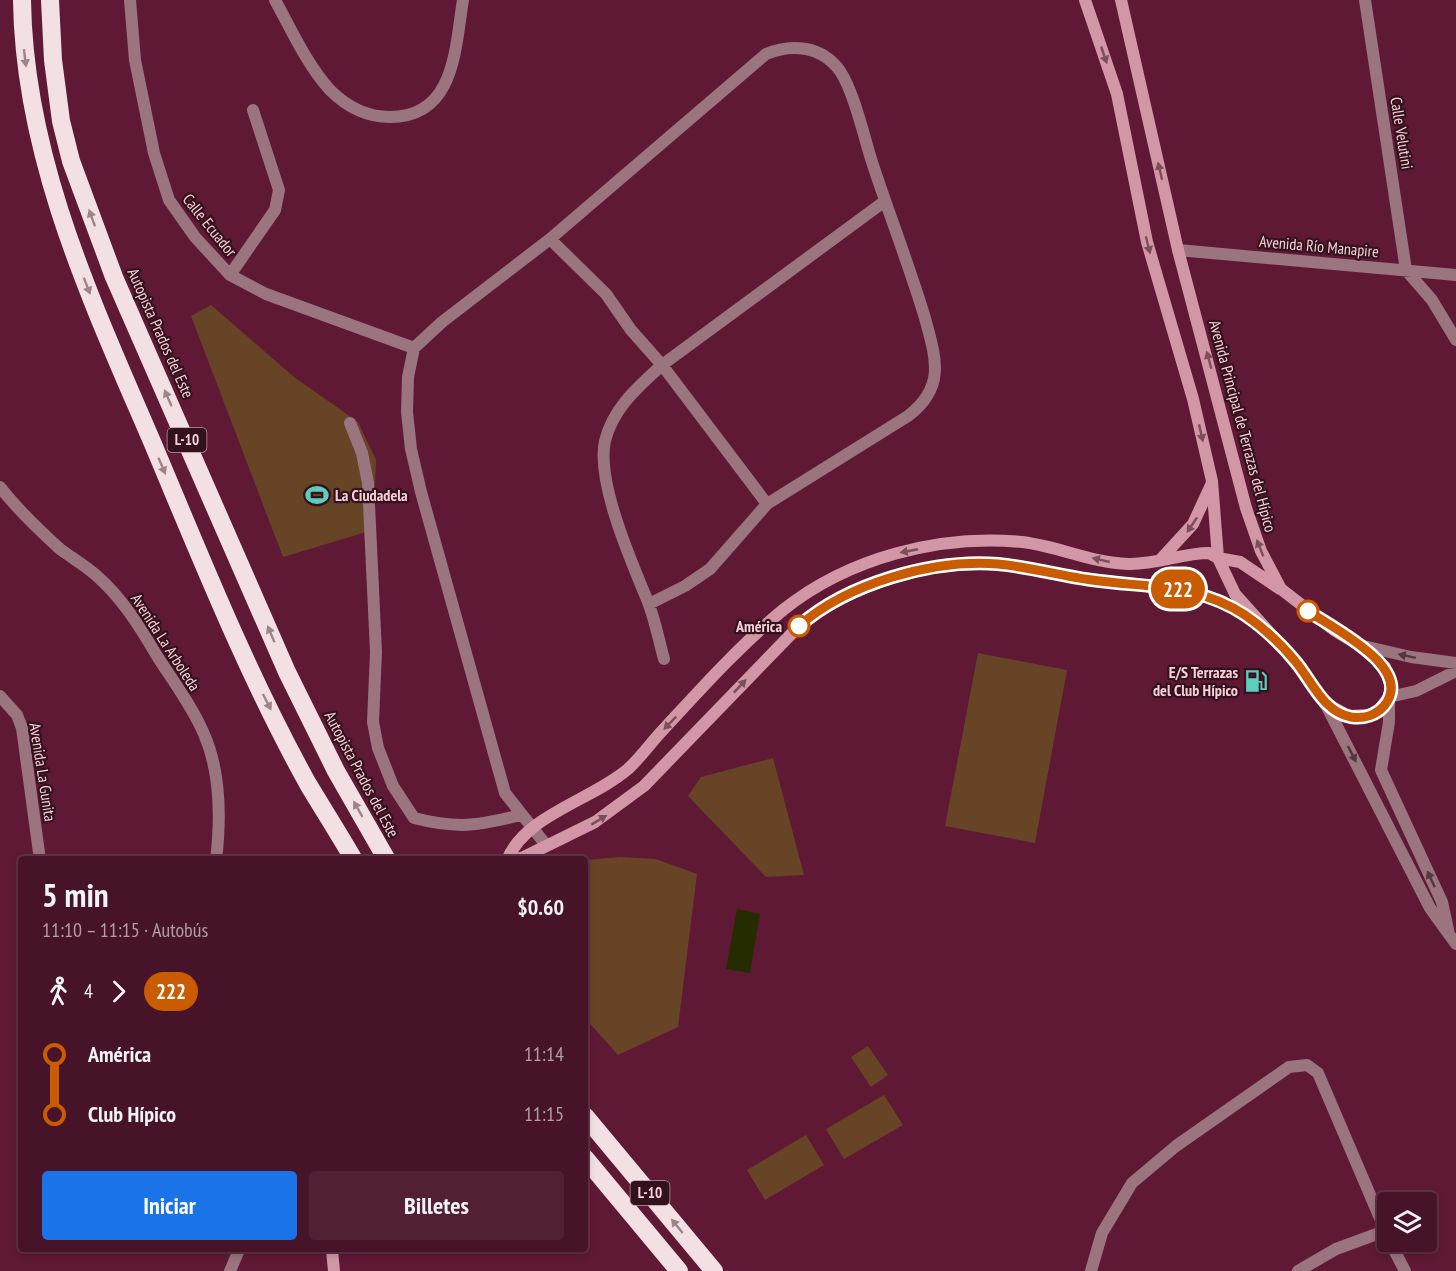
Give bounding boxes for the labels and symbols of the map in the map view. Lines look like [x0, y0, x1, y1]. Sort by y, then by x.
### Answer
one-way arrow [1099, 47, 1109, 65]
one-way arrow [21, 49, 30, 68]
street label: Calle Velutini [1386, 95, 1418, 171]
one-way arrow [1155, 162, 1164, 181]
street label: Calle Ecuador [179, 190, 242, 261]
one-way arrow [87, 209, 97, 227]
street label: Avenida Río Manapire [1258, 231, 1380, 261]
one-way arrow [1144, 236, 1154, 254]
street label: Autopista Prados del Este [123, 265, 199, 401]
one-way arrow [82, 278, 92, 296]
street label: Avenida Principal de Terrazas del Hípico [1205, 318, 1281, 534]
one-way arrow [1203, 351, 1213, 369]
one-way arrow [163, 388, 173, 406]
one-way arrow [1197, 423, 1206, 442]
road number: L-10 [168, 428, 207, 452]
one-way arrow [157, 458, 167, 476]
sports icon: La Ciudadela [304, 482, 330, 508]
place label: La Ciudadela [335, 485, 408, 505]
one-way arrow [1186, 516, 1198, 532]
one-way arrow [1255, 539, 1264, 557]
one-way arrow [899, 547, 918, 556]
one-way arrow [1092, 554, 1111, 564]
line badge: 222 [1144, 570, 1212, 608]
street label: Avenida La Arboleda [127, 589, 205, 695]
unlabelled marker [1297, 600, 1319, 622]
marker: América [788, 615, 810, 637]
place label: América [735, 616, 782, 636]
one-way arrow [266, 625, 276, 643]
one-way arrow [1398, 651, 1417, 660]
place label: E/S Terrazas del Club Hípico [1153, 662, 1238, 700]
fuel station icon: E/S Terrazas del Club Hípico [1243, 668, 1269, 694]
one-way arrow [732, 679, 746, 693]
one-way arrow [262, 694, 272, 711]
street label: Autopista Prados del Este [320, 708, 404, 840]
one-way arrow [664, 715, 678, 729]
street label: Avenida La Gunita [25, 721, 61, 823]
one-way arrow [1347, 746, 1357, 763]
one-way arrow [352, 801, 363, 817]
one-way arrow [591, 814, 607, 825]
one-way arrow [1427, 870, 1436, 887]
road number: L-10 [630, 1181, 670, 1205]
one-way arrow [671, 1219, 684, 1234]

